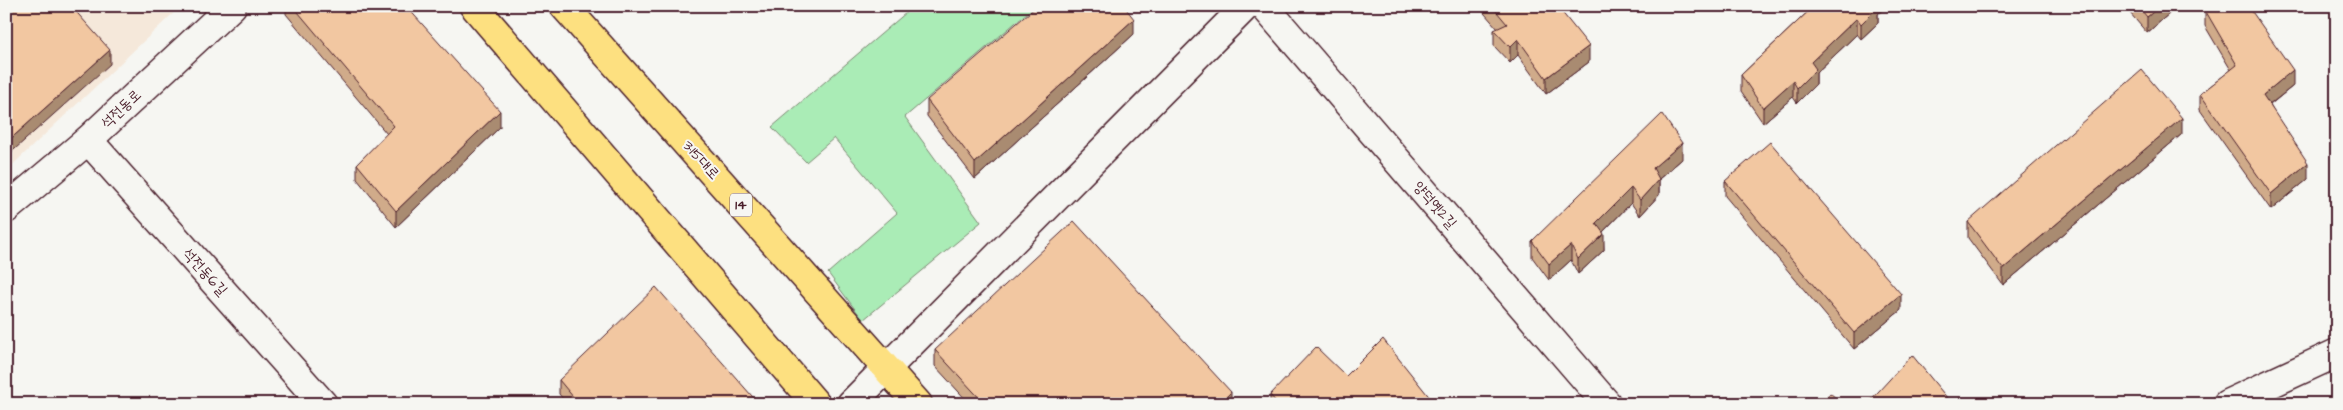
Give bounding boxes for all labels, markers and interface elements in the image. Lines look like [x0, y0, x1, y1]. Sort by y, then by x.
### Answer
street label: 석전동로 [96, 85, 146, 133]
street label: 3·15대로 [678, 136, 724, 184]
street label: 양덕옛2길 [1408, 177, 1462, 233]
road number: 14 [730, 194, 752, 216]
street label: 석전동6길 [178, 244, 232, 300]

